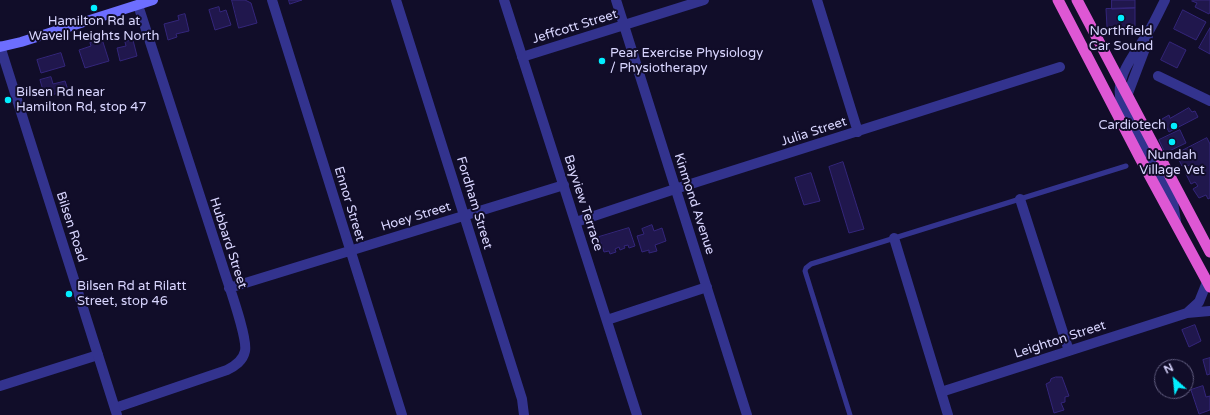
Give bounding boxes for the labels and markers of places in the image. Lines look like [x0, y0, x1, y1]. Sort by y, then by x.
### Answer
marker: Hamilton Rd at Wavell Heights North [89, 3, 99, 13]
marker: Northfield Car Sound [1116, 13, 1126, 23]
place label: Hamilton Rd at Wavell Heights North [29, 14, 159, 45]
place label: Northfield Car Sound [1089, 24, 1153, 55]
place label: Pear Exercise Physiology / Physiotherapy [610, 46, 763, 77]
marker: Pear Exercise Physiology / Physiotherapy [597, 56, 607, 66]
place label: Bilsen Rd near Hamilton Rd, stop 47 [16, 85, 147, 116]
marker: Bilsen Rd near Hamilton Rd, stop 47 [3, 95, 13, 105]
place label: Cardiotech [1099, 118, 1166, 134]
marker: Cardiotech [1169, 121, 1179, 131]
marker: Nundah Village Vet [1167, 137, 1177, 147]
place label: Nundah Village Vet [1139, 148, 1205, 179]
place label: Bilsen Rd at Rilatt Street, stop 46 [77, 279, 186, 310]
marker: Bilsen Rd at Rilatt Street, stop 46 [64, 289, 74, 299]

